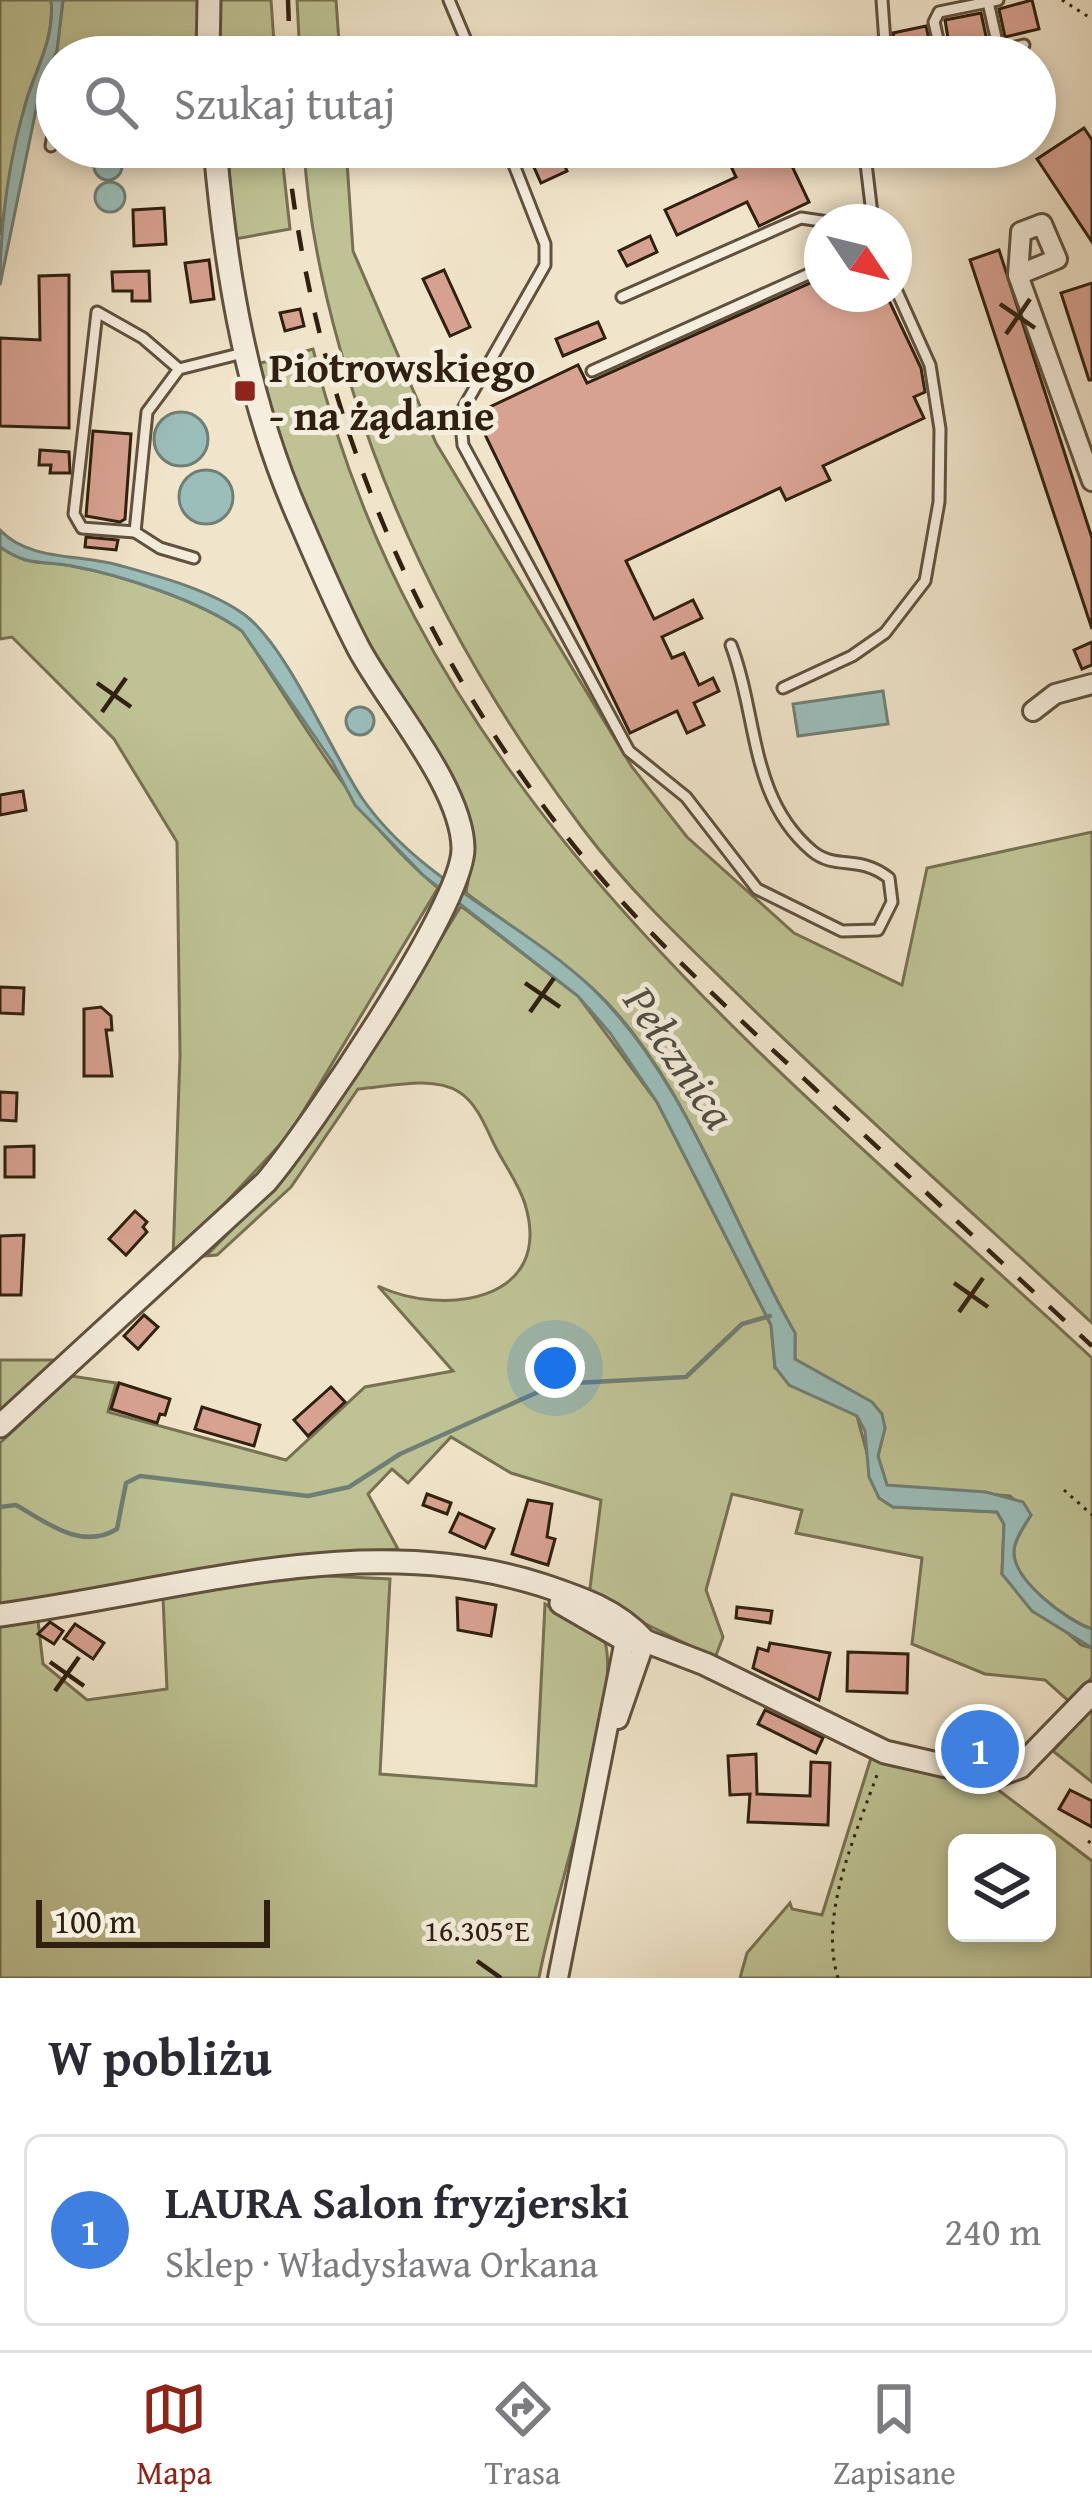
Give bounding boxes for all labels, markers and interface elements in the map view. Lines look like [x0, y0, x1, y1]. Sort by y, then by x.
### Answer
search box [36, 36, 1056, 168]
icon: search [78, 69, 144, 135]
text: Szukaj tutaj [174, 70, 396, 135]
north arrow [804, 204, 912, 312]
place label: Piotrowskiego - na żądanie [269, 336, 535, 445]
marker: Piotrowskiego - na żądanie [232, 378, 258, 404]
water label: Pełcznica [608, 971, 752, 1141]
your location [525, 1338, 585, 1398]
pin: 1 [941, 1704, 1019, 1794]
map controls [948, 1834, 1056, 1942]
button: layers [948, 1834, 1056, 1942]
scale bar [36, 1894, 270, 1947]
text: 100 m [54, 1897, 136, 1945]
text: 16.305°E [424, 1908, 530, 1952]
text: W pobliżu [48, 2019, 272, 2094]
text: LAURA Salon fryzjerski [165, 2169, 629, 2234]
text: 1 [80, 2202, 100, 2259]
text: 240 m [944, 2202, 1041, 2259]
text: Sklep · Władysława Orkana [165, 2234, 598, 2291]
tab: Mapa [136, 2376, 212, 2496]
tab: Trasa [485, 2376, 561, 2496]
tab: Zapisane [833, 2376, 956, 2496]

